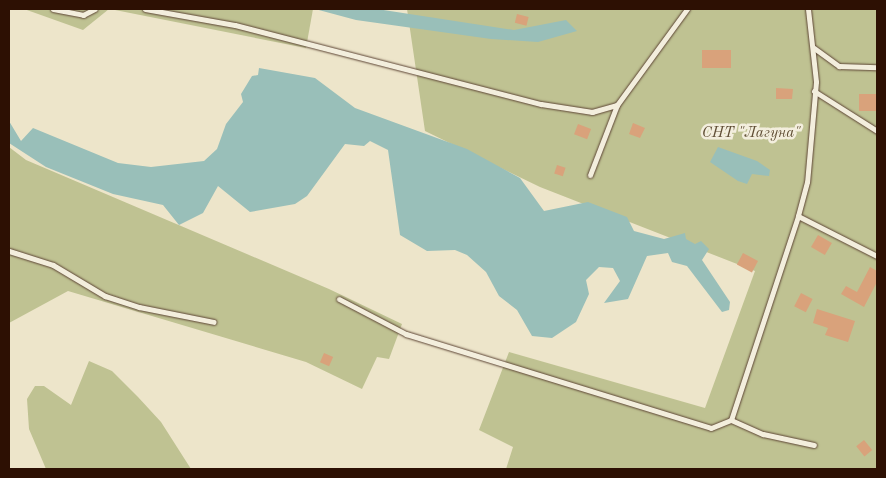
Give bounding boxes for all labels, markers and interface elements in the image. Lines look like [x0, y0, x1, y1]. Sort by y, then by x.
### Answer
park label: СНТ "Лагуна" [702, 125, 800, 143]

